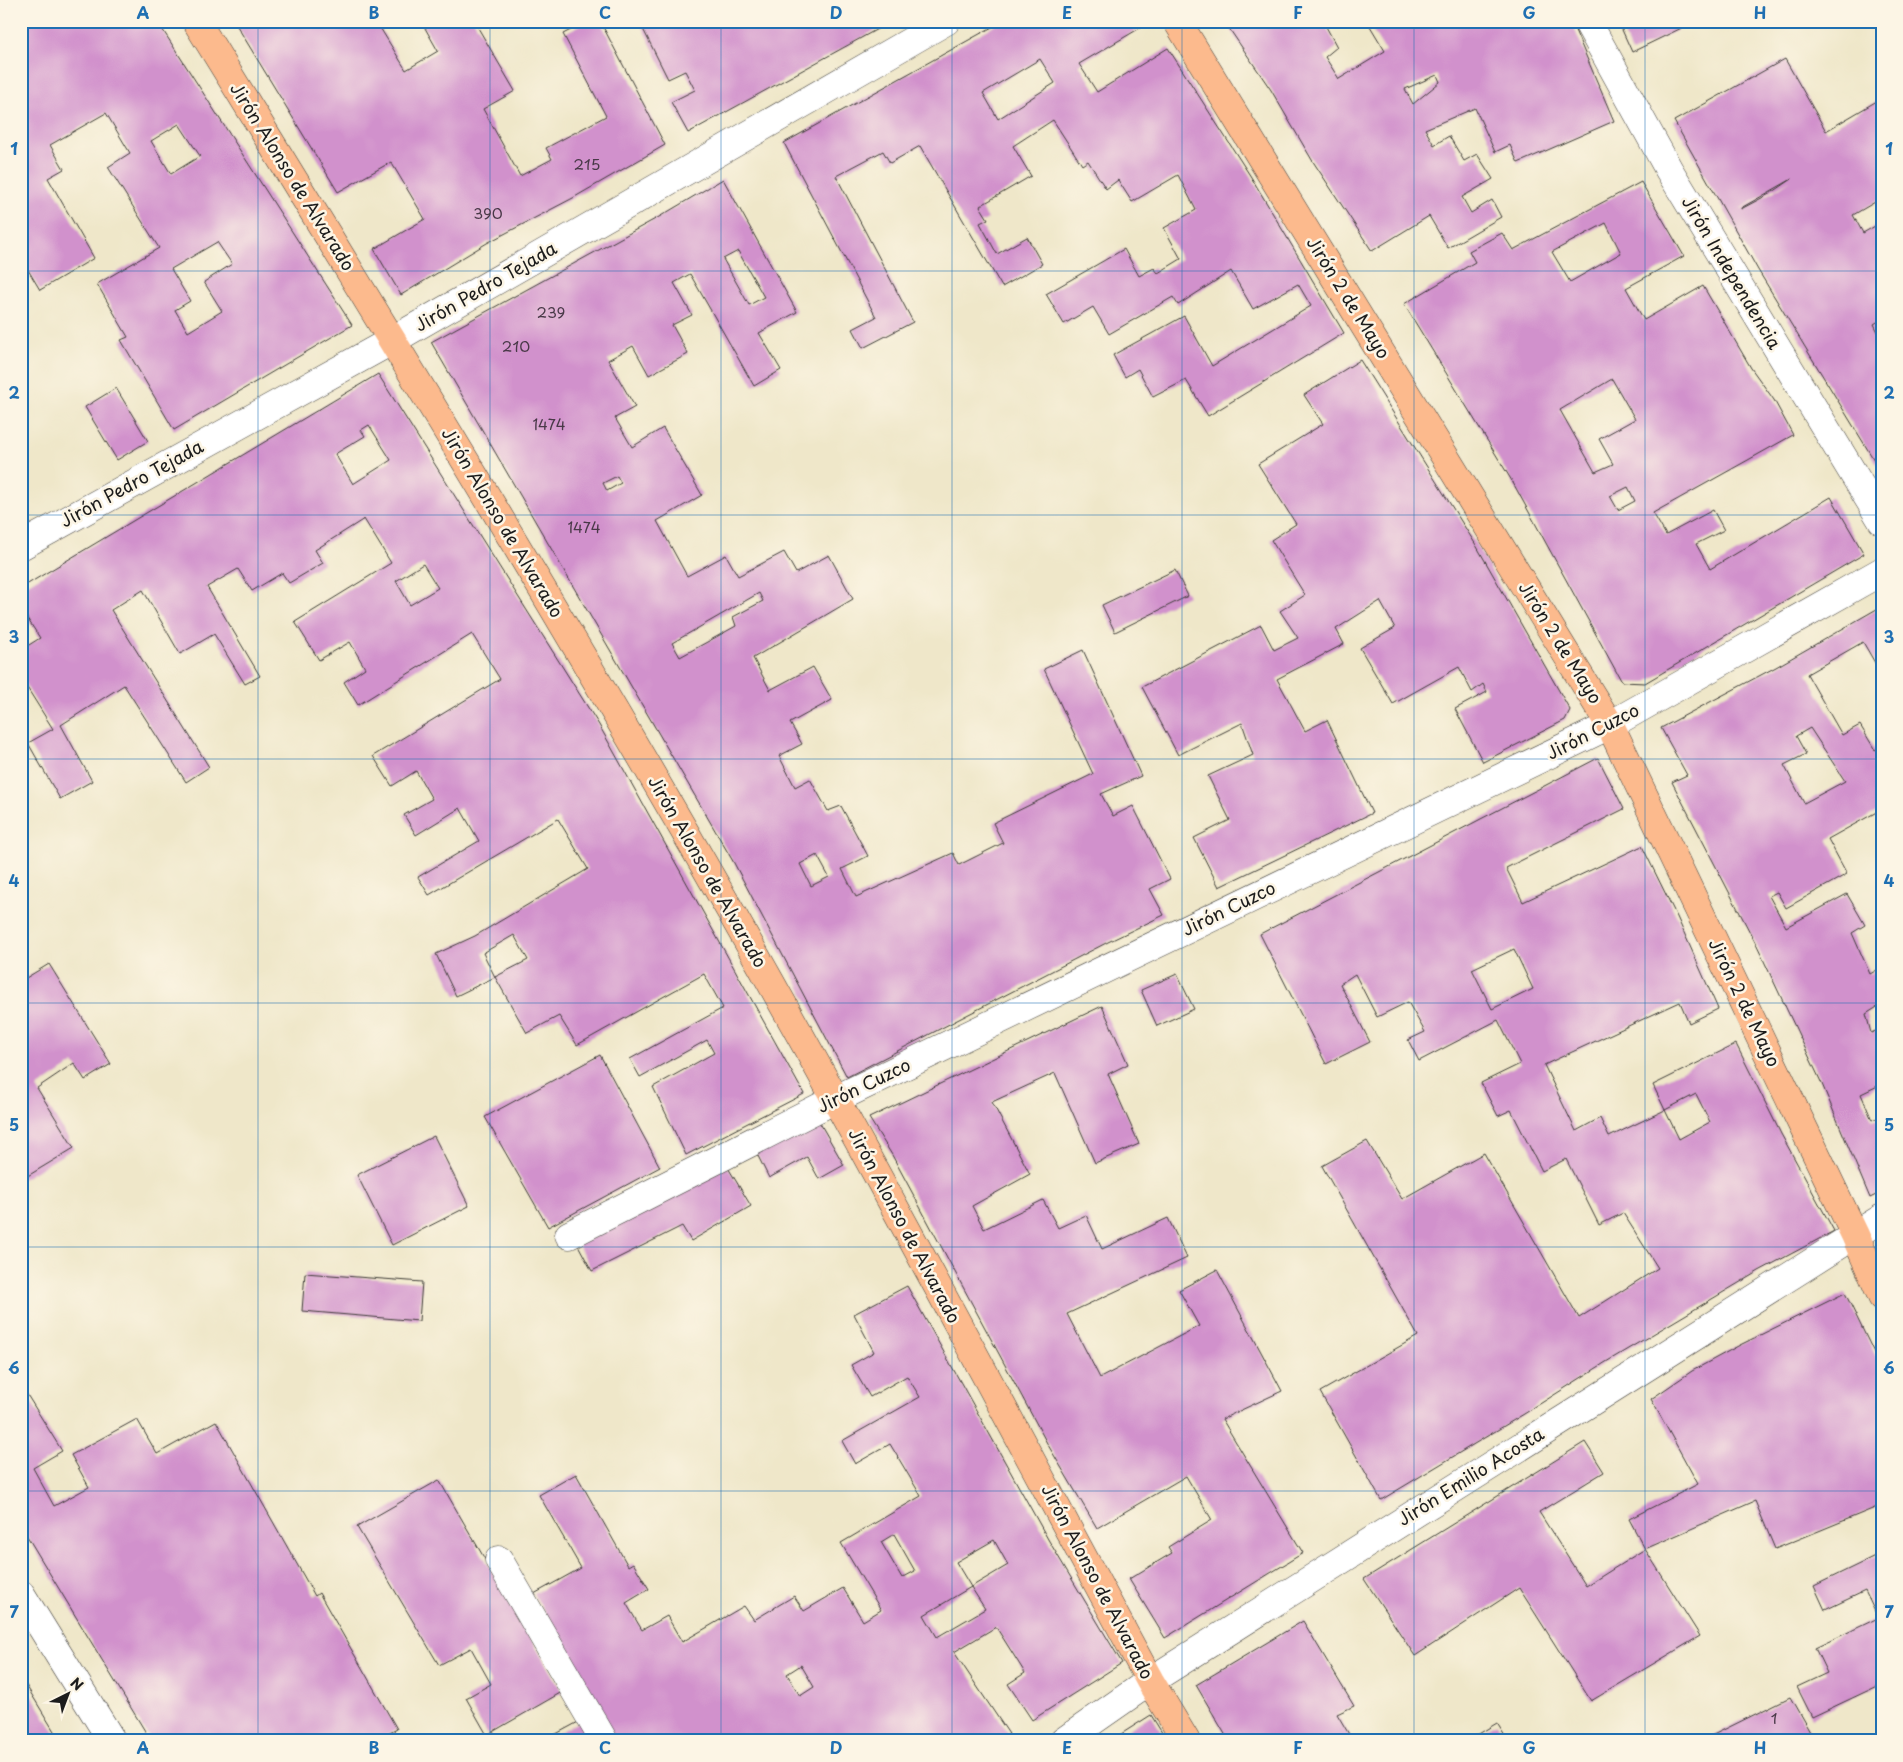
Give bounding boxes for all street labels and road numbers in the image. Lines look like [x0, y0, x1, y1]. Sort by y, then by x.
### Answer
street label: Jirón Alonso de Alvarado [224, 77, 362, 276]
street label: Jirón Independencia [1676, 190, 1789, 354]
street label: Jirón 2 de Mayo [1301, 231, 1398, 364]
street label: Jirón Pedro Tejada [409, 234, 562, 337]
street label: Jirón Alonso de Alvarado [436, 422, 571, 622]
street label: Jirón Pedro Tejada [55, 432, 208, 533]
street label: Jirón 2 de Mayo [1513, 576, 1610, 709]
street label: Jirón Cuzco [1541, 696, 1643, 766]
street label: Jirón Alonso de Alvarado [642, 770, 774, 972]
street label: Jirón Cuzco [1177, 873, 1280, 942]
street label: Jirón 2 de Mayo [1703, 934, 1788, 1071]
street label: Jirón Cuzco [812, 1050, 915, 1119]
street label: Jirón Alonso de Alvarado [842, 1123, 968, 1328]
street label: Jirón Emilio Acosta [1392, 1419, 1549, 1532]
street label: Jirón Alonso de Alvarado [1035, 1479, 1161, 1684]

